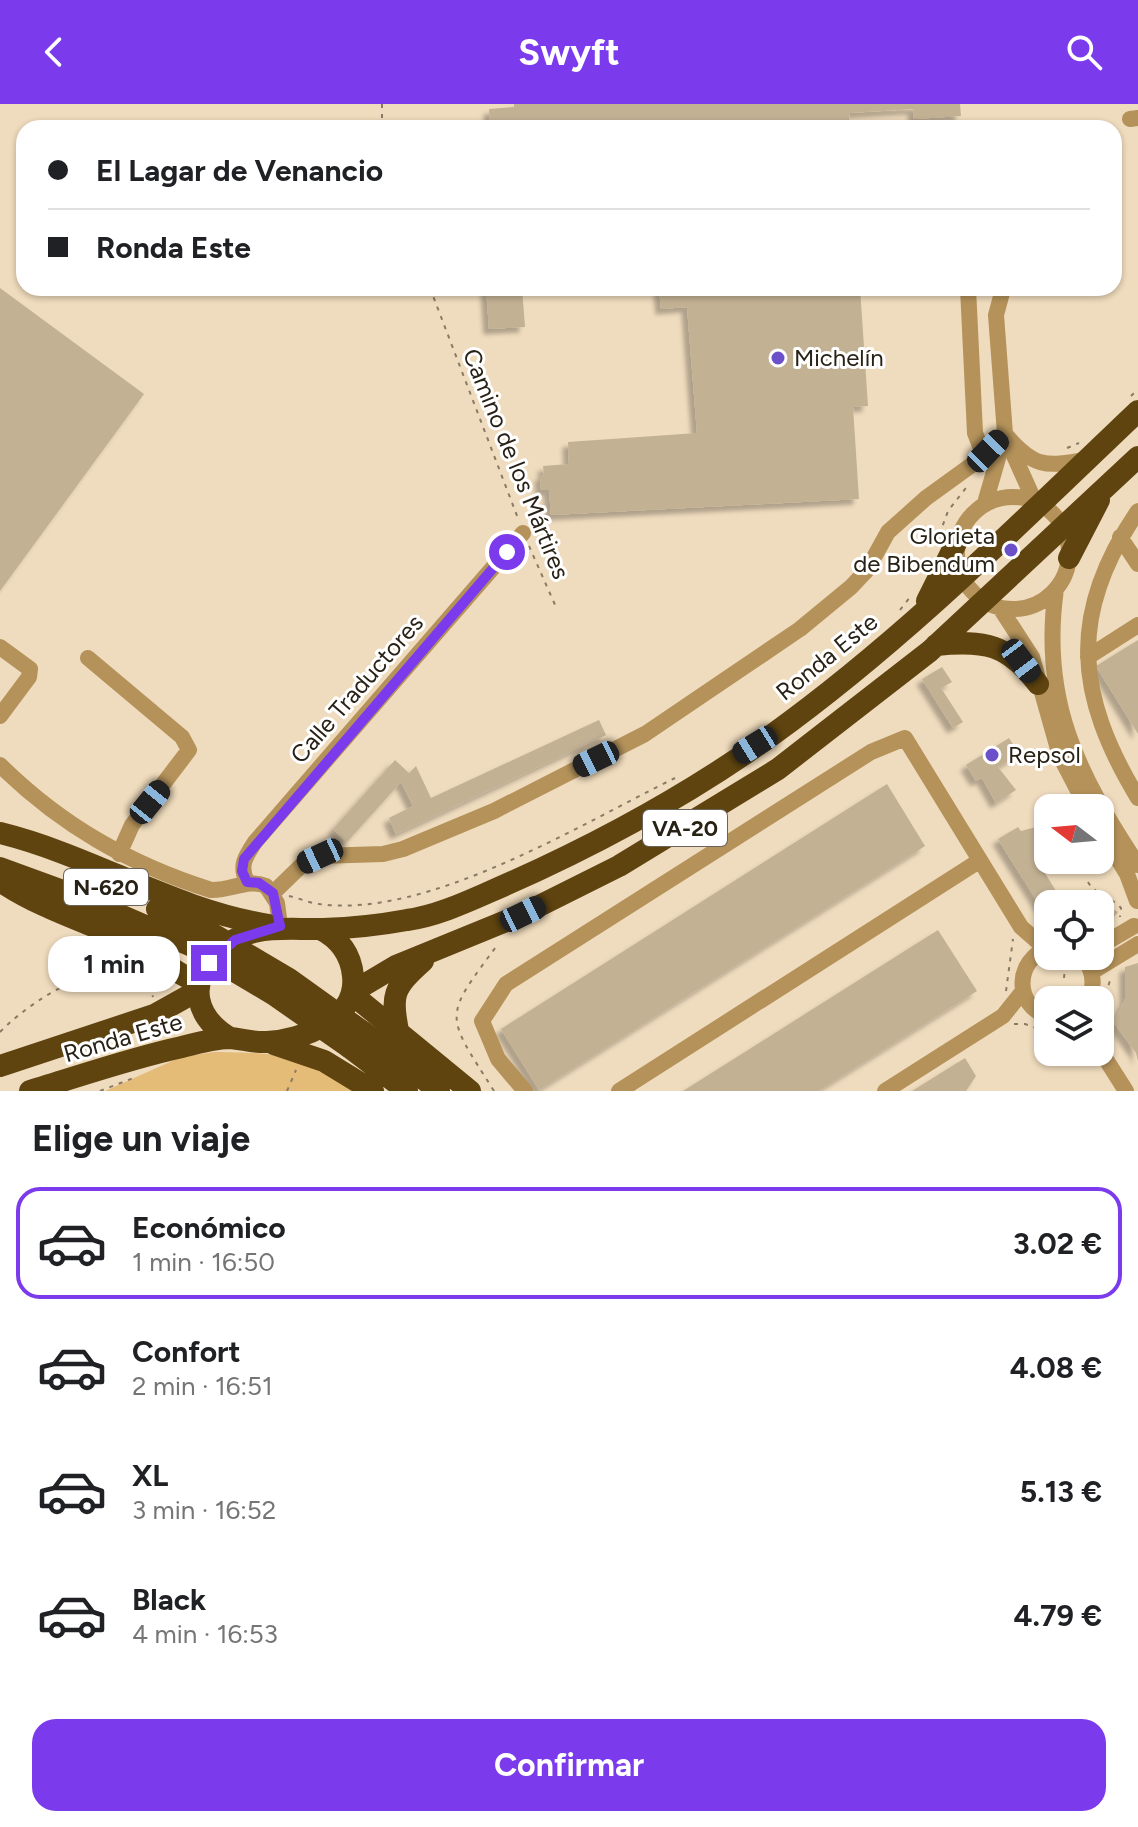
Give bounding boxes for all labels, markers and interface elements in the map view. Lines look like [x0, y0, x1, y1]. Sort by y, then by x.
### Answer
icon: back [32, 30, 76, 74]
icon: search [1062, 30, 1106, 74]
text: Swyft [518, 31, 620, 74]
text: El Lagar de Venancio [96, 152, 383, 189]
text: Ronda Este [96, 229, 251, 266]
place label: Michelín [794, 343, 884, 372]
street label: Camino de los Mártires [457, 344, 576, 583]
marker: Michelín [769, 349, 787, 367]
car [963, 425, 1013, 477]
place label: Glorieta de Bibendum [853, 521, 995, 578]
route start [489, 534, 525, 570]
marker: Glorieta de Bibendum [1002, 541, 1020, 559]
street label: Ronda Este [770, 607, 883, 706]
street label: Calle Traductores [284, 608, 429, 769]
car [997, 635, 1045, 687]
car [728, 722, 782, 768]
car [569, 738, 623, 780]
place label: Repsol [1008, 740, 1081, 769]
marker: Repsol [983, 746, 1001, 764]
car [126, 776, 174, 828]
north arrow [1034, 794, 1114, 874]
map controls [1034, 794, 1114, 1066]
road number: VA-20 [643, 810, 727, 846]
car [293, 835, 347, 877]
road number: N-620 [64, 869, 148, 905]
button: locate [1034, 890, 1114, 970]
car [496, 893, 550, 935]
callout: 1 min [49, 935, 181, 991]
route end [191, 945, 227, 981]
text: 1 min [83, 948, 145, 980]
button: layers [1034, 986, 1114, 1066]
street label: Ronda Este [60, 1007, 186, 1068]
text: Elige un viaje [32, 1117, 250, 1160]
icon: car [36, 1207, 108, 1279]
text: Económico [132, 1209, 286, 1246]
text: 3.02 € [1013, 1225, 1102, 1262]
text: 1 min · 16:50 [132, 1246, 275, 1278]
icon: car [36, 1331, 108, 1403]
text: Confort [132, 1333, 241, 1370]
text: 4.08 € [1010, 1349, 1102, 1386]
text: 2 min · 16:51 [132, 1370, 273, 1402]
icon: car [36, 1455, 108, 1527]
text: XL [132, 1457, 168, 1494]
text: 5.13 € [1020, 1473, 1102, 1510]
text: 3 min · 16:52 [132, 1494, 276, 1526]
icon: car [36, 1579, 108, 1651]
text: Black [132, 1581, 206, 1618]
text: 4.79 € [1014, 1597, 1102, 1634]
text: 4 min · 16:53 [132, 1618, 278, 1650]
button: Confirmar [32, 1719, 1106, 1811]

